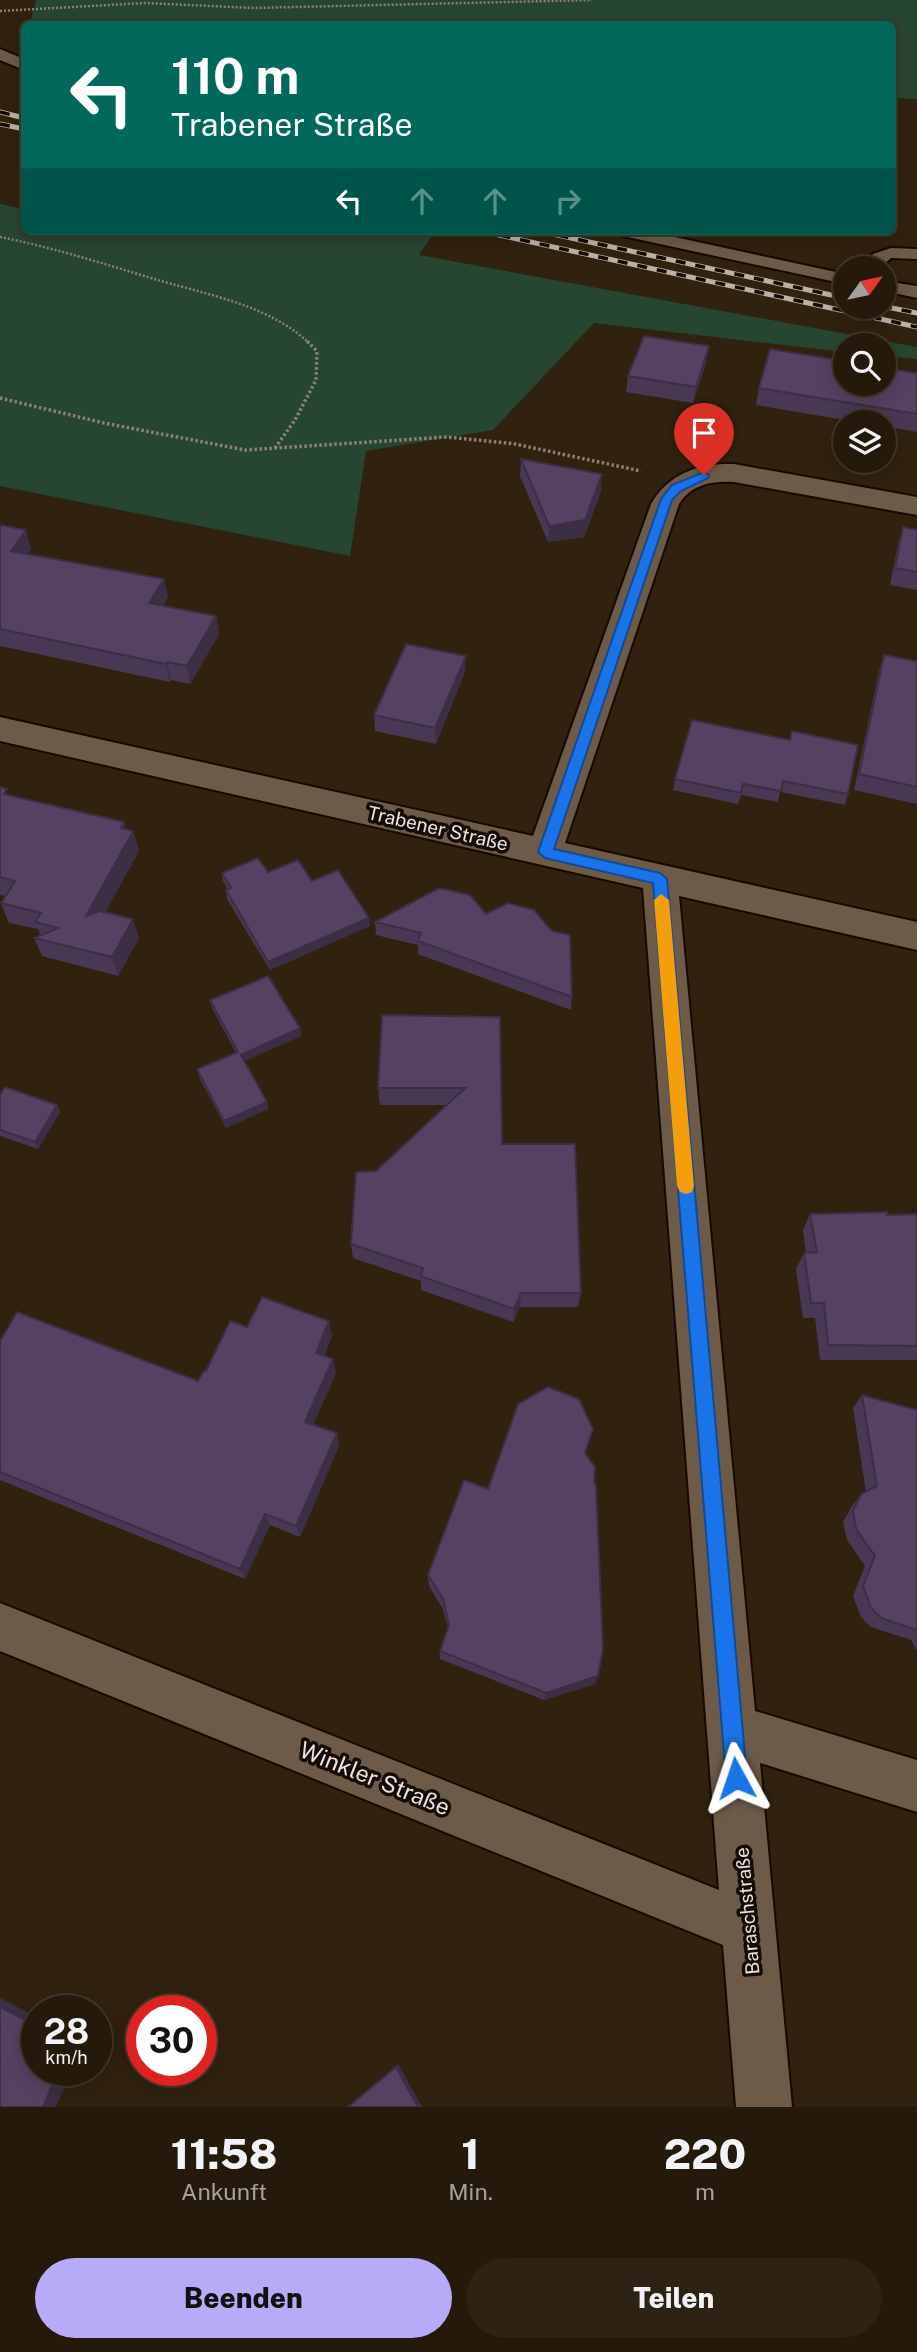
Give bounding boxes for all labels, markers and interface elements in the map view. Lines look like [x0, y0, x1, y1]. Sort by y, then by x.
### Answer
text: 110 m [171, 47, 299, 105]
icon: left [56, 49, 147, 140]
text: Trabener Straße [171, 106, 413, 143]
icon: left [330, 182, 368, 220]
icon: ahead [403, 182, 441, 220]
icon: ahead [476, 182, 514, 220]
icon: right [549, 182, 587, 220]
north arrow [833, 256, 896, 318]
map controls [833, 256, 896, 473]
button: search [833, 333, 896, 396]
pin [674, 403, 734, 475]
button: layers [833, 410, 896, 473]
icon: arrive [685, 414, 723, 452]
street label: Trabener Straße [366, 801, 510, 855]
street label: Winkler Straße [296, 1736, 454, 1820]
position arrow [699, 1741, 773, 1815]
street label: Baraschstraße [730, 1846, 764, 1976]
speed limit sign: 30 [126, 1995, 217, 2086]
text: 28 [44, 2011, 89, 2052]
text: km/h [45, 2047, 88, 2068]
text: 11:58 [171, 2129, 277, 2178]
text: 1 [461, 2129, 480, 2178]
text: 220 [664, 2129, 746, 2178]
text: Ankunft [181, 2178, 267, 2205]
text: Min. [448, 2178, 493, 2205]
text: m [695, 2178, 715, 2205]
button: Beenden [35, 2258, 452, 2338]
button: Teilen [466, 2258, 882, 2338]

